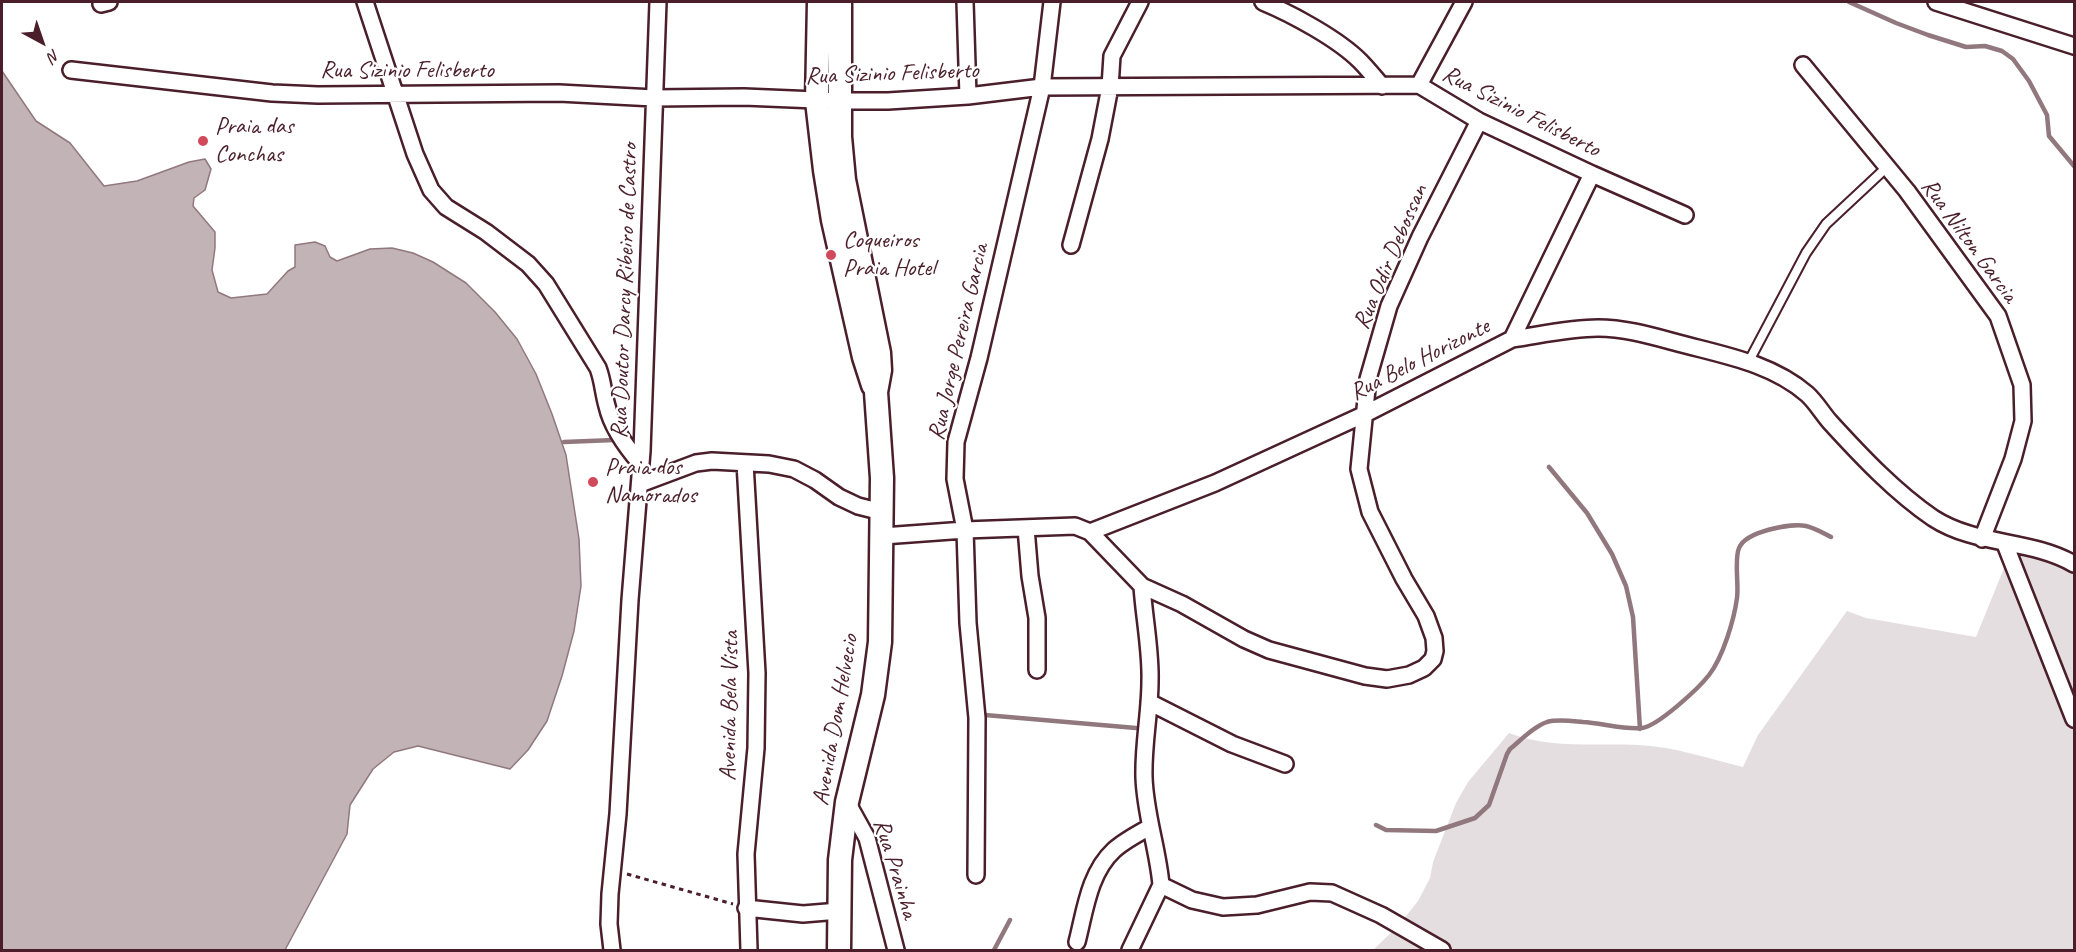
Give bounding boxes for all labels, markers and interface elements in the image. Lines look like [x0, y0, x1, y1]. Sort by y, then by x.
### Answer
north arrow [12, 12, 72, 72]
text: N [43, 45, 64, 67]
street label: Rua Sizinio Felisberto [320, 57, 494, 85]
street label: Rua Sizinio Felisberto [805, 57, 979, 91]
street label: Rua Sizinio Felisberto [1437, 60, 1605, 164]
place label: Praia das Conchas [215, 113, 293, 169]
marker: Praia das Conchas [196, 134, 210, 148]
street label: Rua Doutor Darcy Ribeiro de Castro [605, 143, 645, 439]
street label: Rua Nilton Garcia [1914, 173, 2024, 309]
street label: Rua Odir Debossan [1348, 180, 1434, 334]
place label: Coqueiros Praia Hotel [843, 227, 935, 283]
street label: Rua Jorge Pereira Garcia [922, 241, 996, 443]
marker: Coqueiros Praia Hotel [824, 248, 838, 262]
street label: Rua Belo Horizonte [1345, 312, 1495, 408]
place label: Praia dos Namorados [605, 454, 696, 510]
marker: Praia dos Namorados [586, 475, 600, 489]
street label: Avenida Bela Vista [714, 631, 746, 781]
street label: Avenida Dom Helvecio [807, 632, 865, 808]
street label: Rua Prainha [866, 816, 924, 922]

